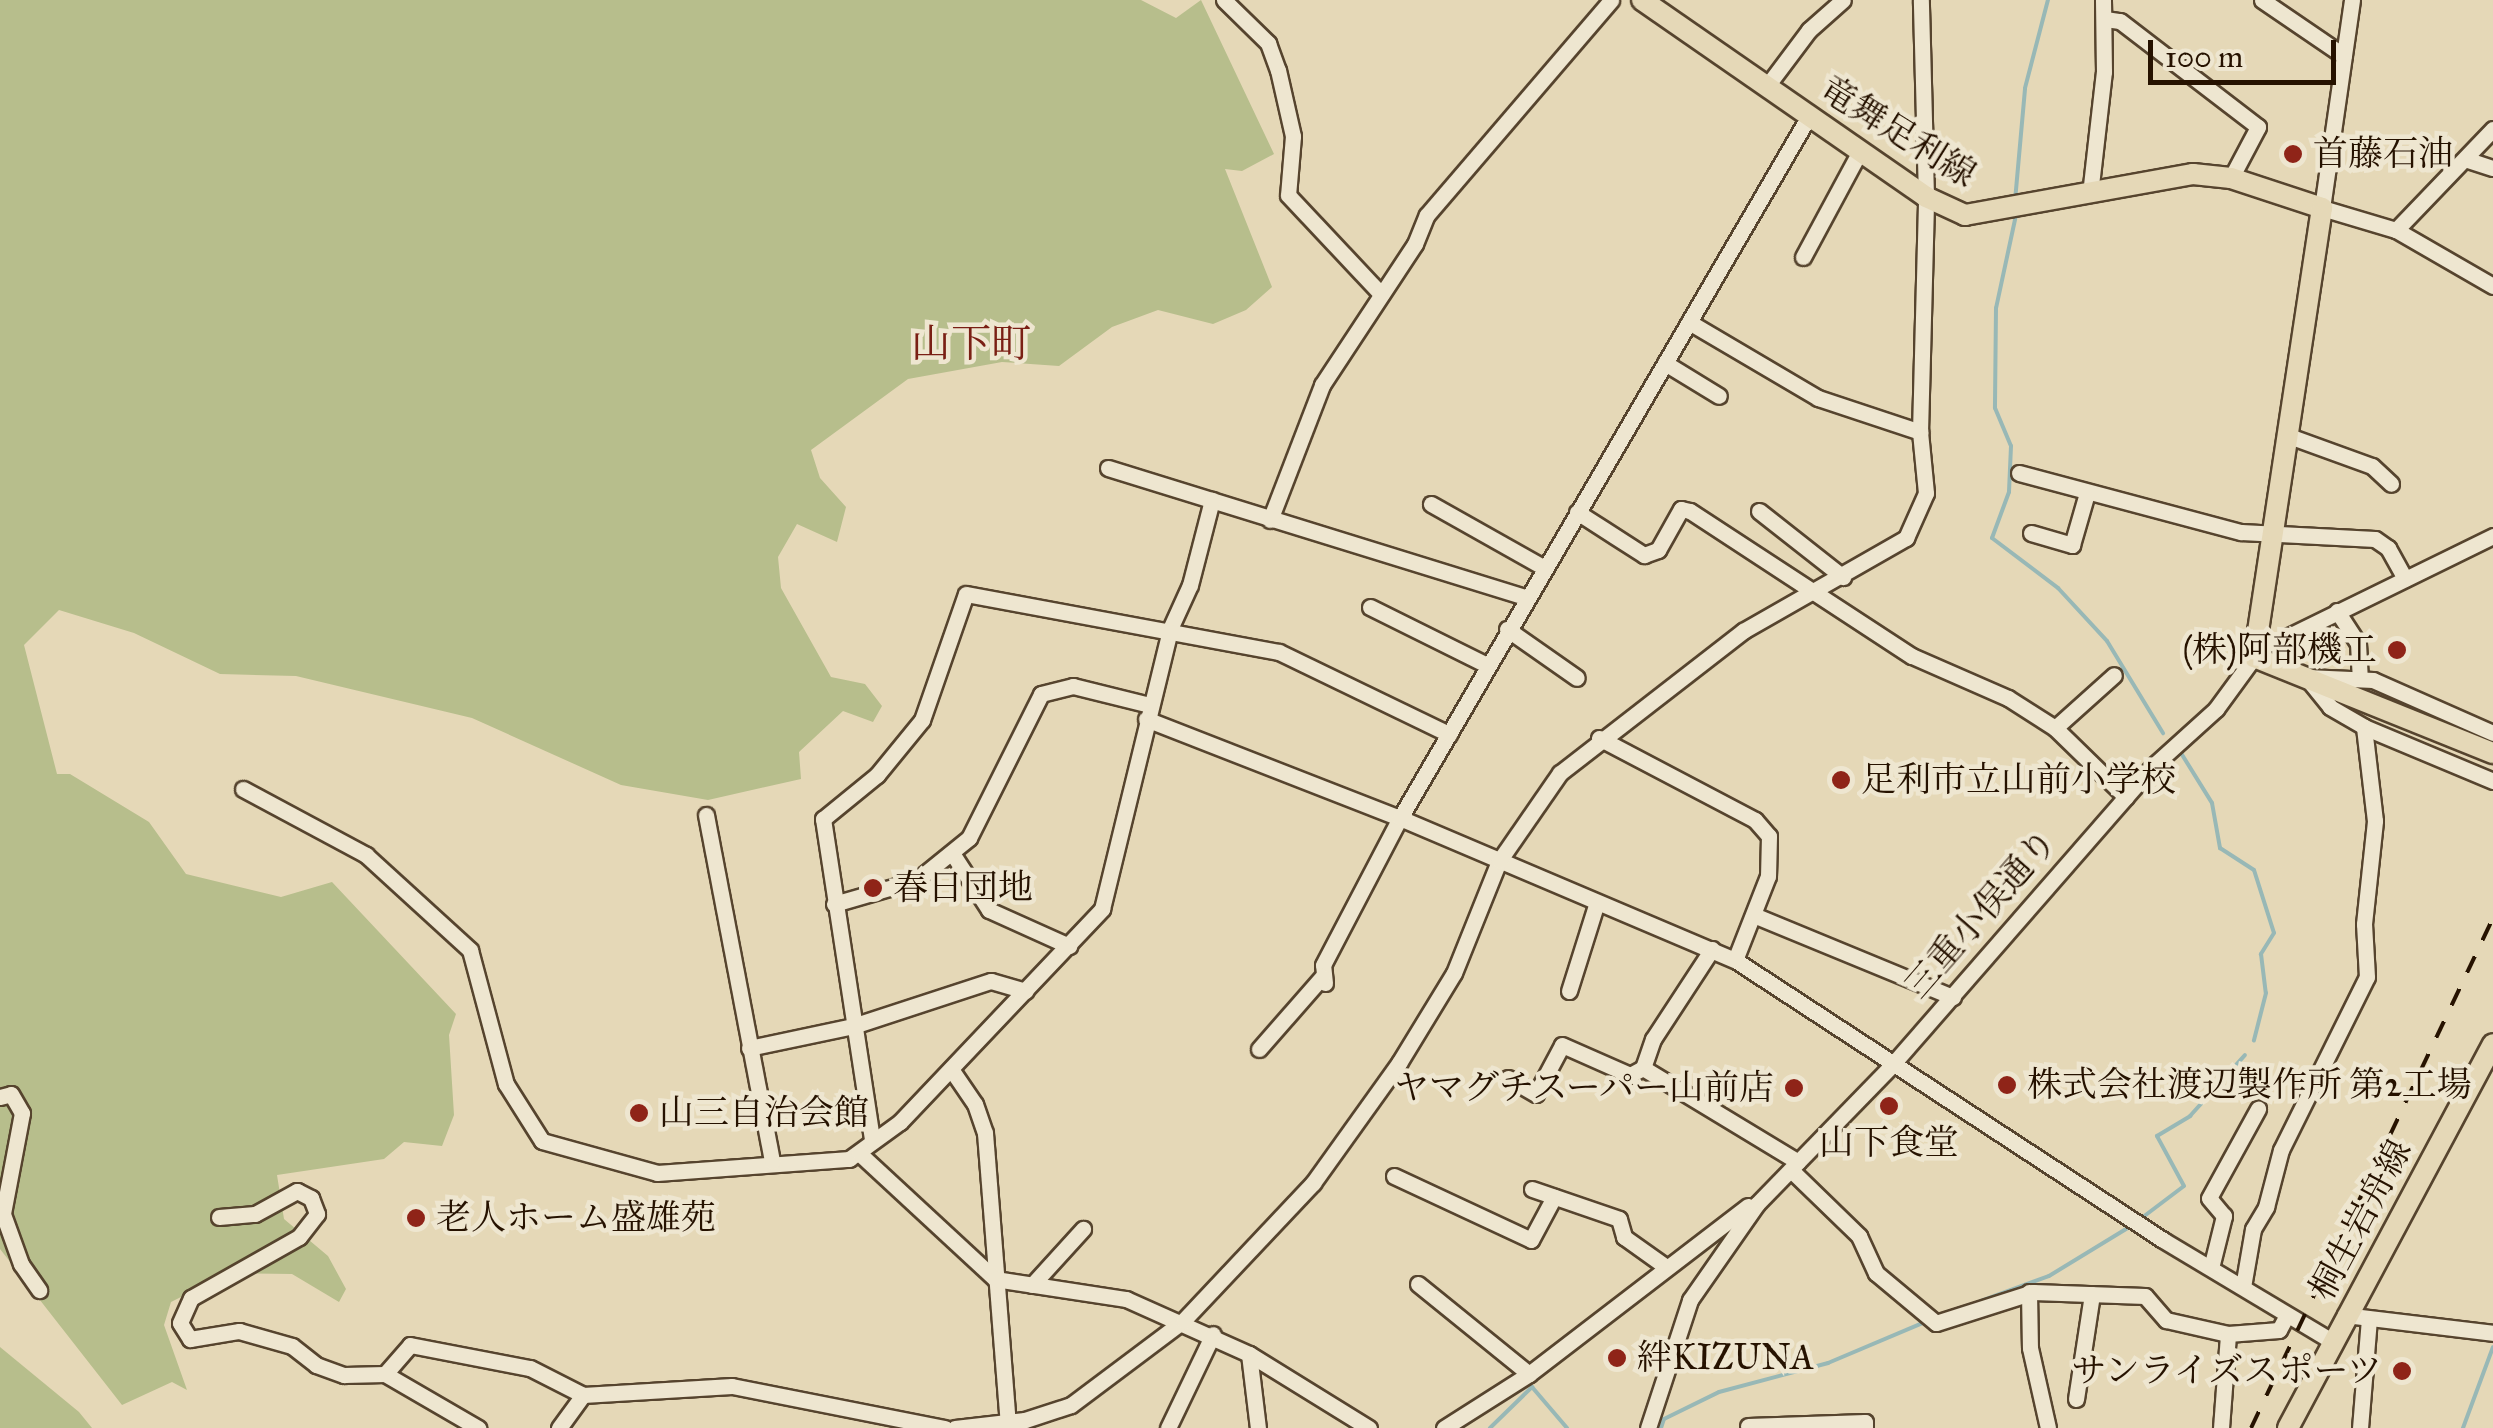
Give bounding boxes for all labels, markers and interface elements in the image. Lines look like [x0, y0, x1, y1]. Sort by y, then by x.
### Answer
scale bar [2153, 20, 2340, 82]
text: 100 m [2165, 39, 2243, 75]
street label: 竜舞足利線 [1813, 68, 1983, 196]
place label: 首藤石油 [2313, 133, 2453, 175]
marker: 首藤石油 [2282, 143, 2304, 165]
district label: 山下町 [911, 320, 1031, 368]
place label: (株)阿部機工 [2182, 629, 2377, 671]
marker: (株)阿部機工 [2386, 639, 2408, 661]
place label: 足利市立山前小学校 [1861, 759, 2176, 801]
marker: 足利市立山前小学校 [1830, 769, 1852, 791]
street label: 三重小俣通り [1896, 821, 2066, 1007]
place label: 春日団地 [893, 867, 1033, 909]
marker: 春日団地 [862, 877, 884, 899]
place label: 株式会社渡辺製作所 第2工場 [2027, 1064, 2472, 1106]
place label: ヤマグチスーパー山前店 [1391, 1067, 1774, 1109]
marker: 株式会社渡辺製作所 第2工場 [1996, 1074, 2018, 1096]
marker: ヤマグチスーパー山前店 [1783, 1077, 1805, 1099]
place label: 山三自治会館 [659, 1092, 869, 1134]
marker: 山下食堂 [1878, 1095, 1900, 1117]
marker: 山三自治会館 [628, 1102, 650, 1124]
place label: 山下食堂 [1819, 1122, 1959, 1164]
street label: 桐生岩舟線 [2301, 1133, 2421, 1307]
place label: 老人ホーム盛雄苑 [436, 1197, 716, 1239]
marker: 老人ホーム盛雄苑 [405, 1207, 427, 1229]
place label: 絆KIZUNA [1637, 1337, 1814, 1379]
marker: 絆KIZUNA [1606, 1347, 1628, 1369]
place label: サンライズスポーツ [2067, 1350, 2382, 1392]
marker: サンライズスポーツ [2391, 1360, 2413, 1382]

